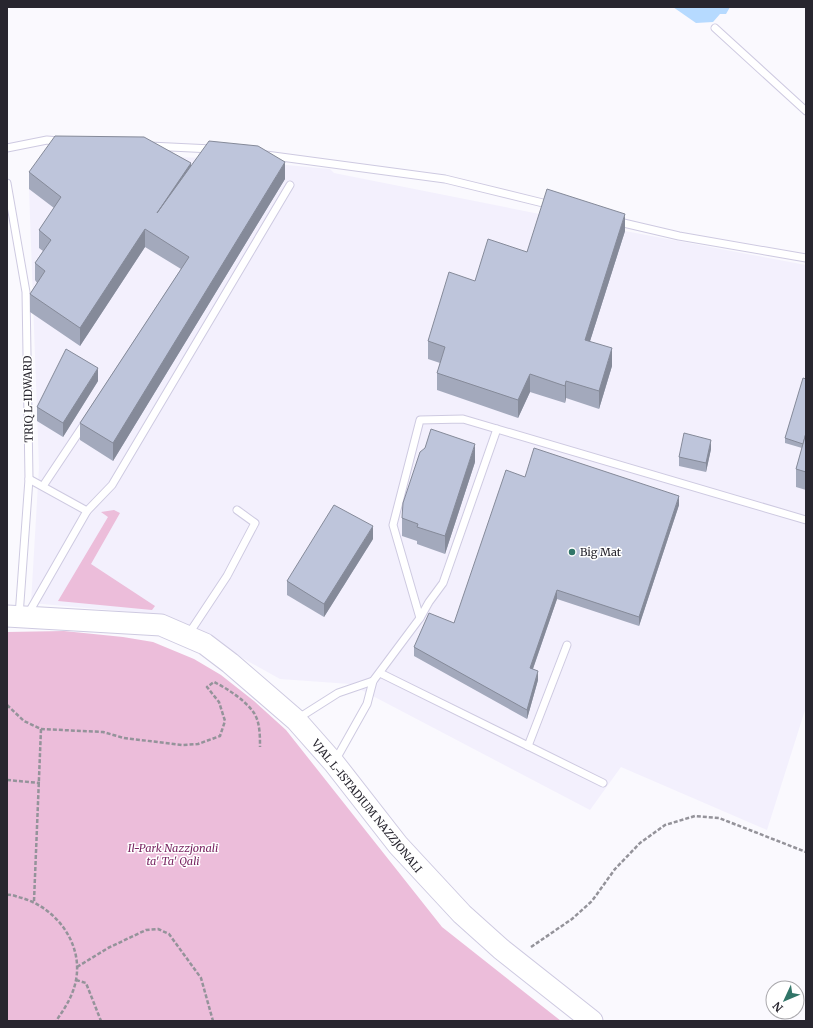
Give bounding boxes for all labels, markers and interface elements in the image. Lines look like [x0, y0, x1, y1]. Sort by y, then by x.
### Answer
street label: TRIQ L-IDWARD [20, 355, 36, 443]
place label: Big Mat [580, 545, 622, 559]
marker: Big Mat [567, 547, 577, 557]
street label: VJAL L-ISTADIUM NAZZJONALI [308, 736, 425, 876]
park label: Il-Park Nazzjonali ta' Ta' Qali [128, 841, 218, 868]
north arrow [765, 980, 805, 1020]
text: N [770, 999, 786, 1015]

